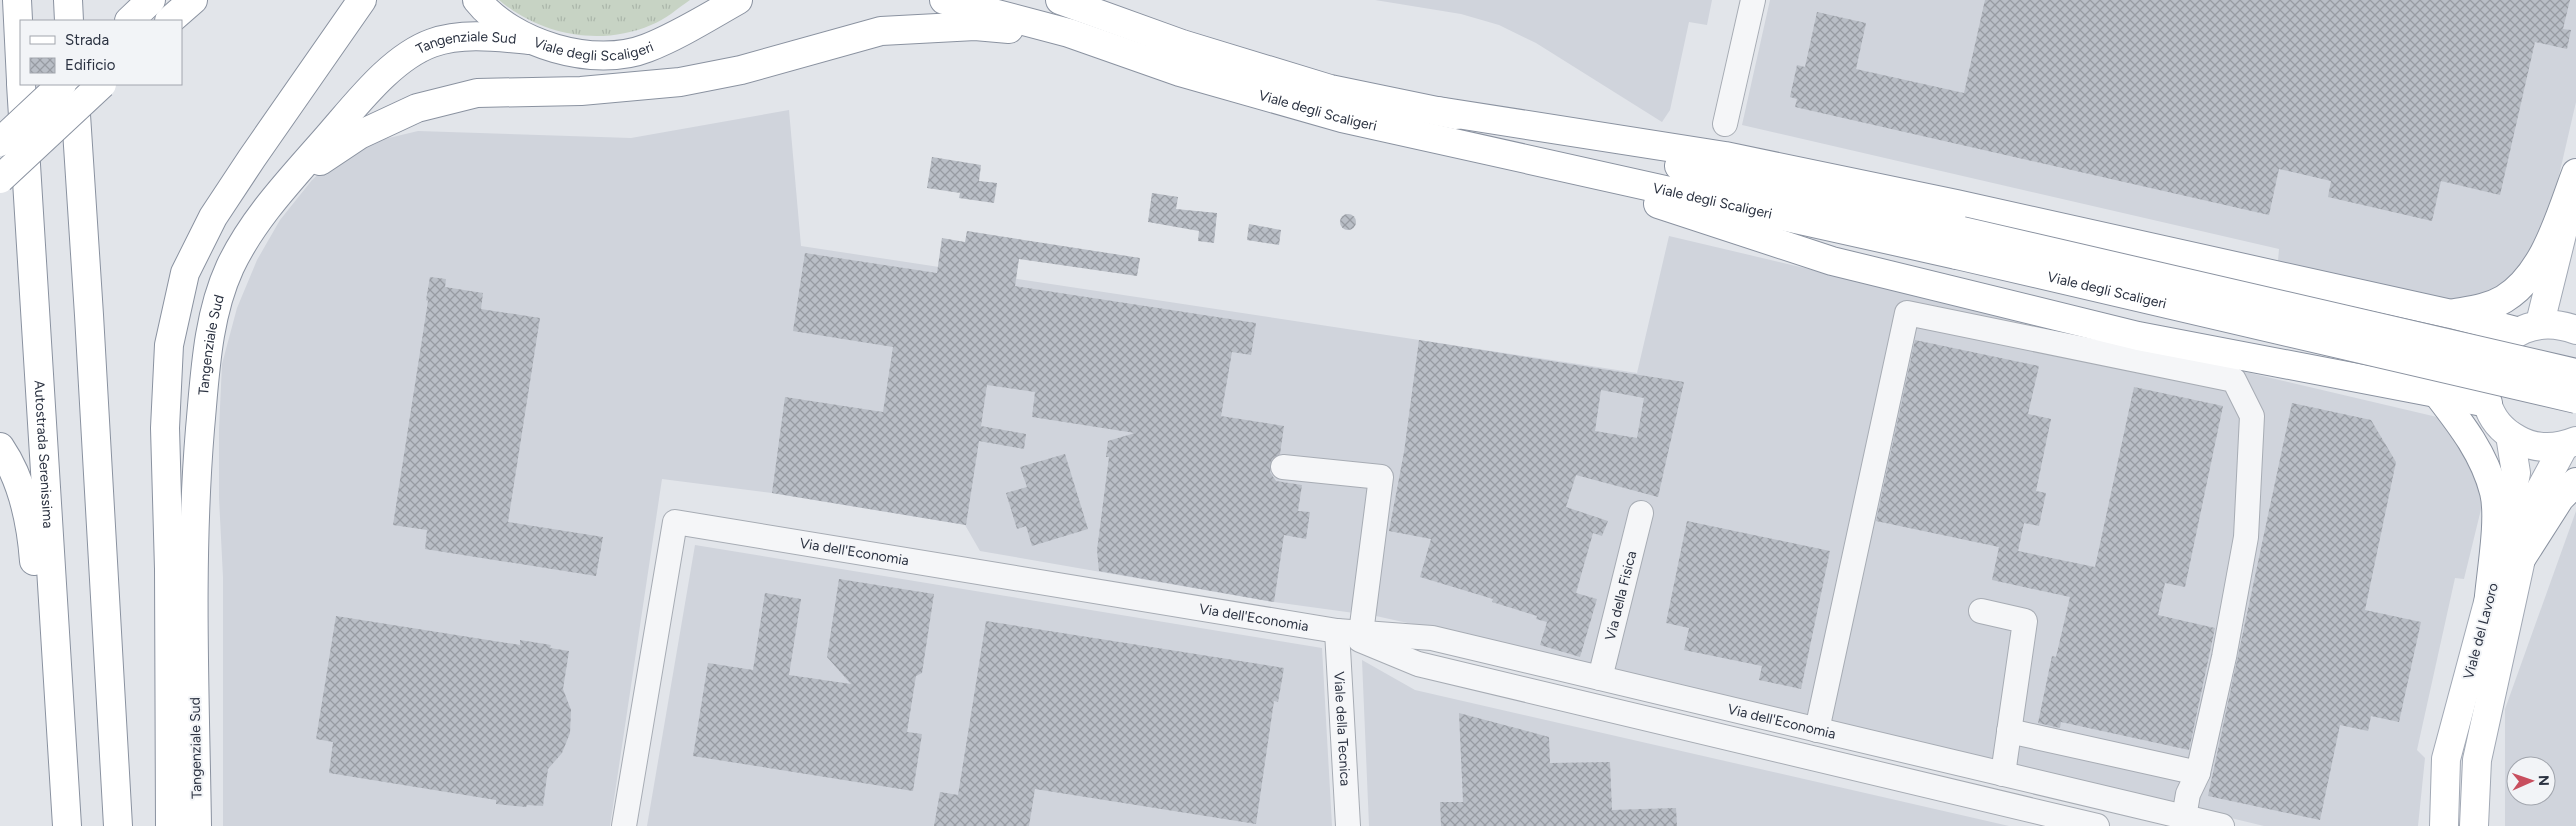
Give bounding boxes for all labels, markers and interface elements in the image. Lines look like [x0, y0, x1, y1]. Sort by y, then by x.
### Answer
legend [20, 20, 182, 85]
street label: Tangenziale Sud [413, 28, 517, 57]
text: Strada [65, 31, 109, 49]
street label: Viale degli Scaligeri [531, 33, 656, 64]
text: Edificio [65, 56, 116, 74]
street label: Viale degli Scaligeri [1257, 86, 1379, 134]
street label: Viale degli Scaligeri [1651, 179, 1774, 222]
street label: Viale degli Scaligeri [2046, 268, 2168, 312]
street label: Tangenziale Sud [194, 293, 228, 396]
street label: Autostrada Serenissima [31, 380, 57, 529]
street label: Via dell'Economia [798, 534, 910, 569]
street label: Via della Fisica [1601, 549, 1640, 642]
street label: Viale del Lavoro [2460, 581, 2502, 681]
street label: Via dell'Economia [1198, 600, 1310, 635]
street label: Viale della Tecnica [1331, 671, 1354, 787]
street label: Tangenziale Sud [187, 697, 205, 799]
street label: Via dell'Economia [1726, 700, 1838, 742]
north arrow [2506, 756, 2556, 806]
text: N [2535, 775, 2552, 786]

